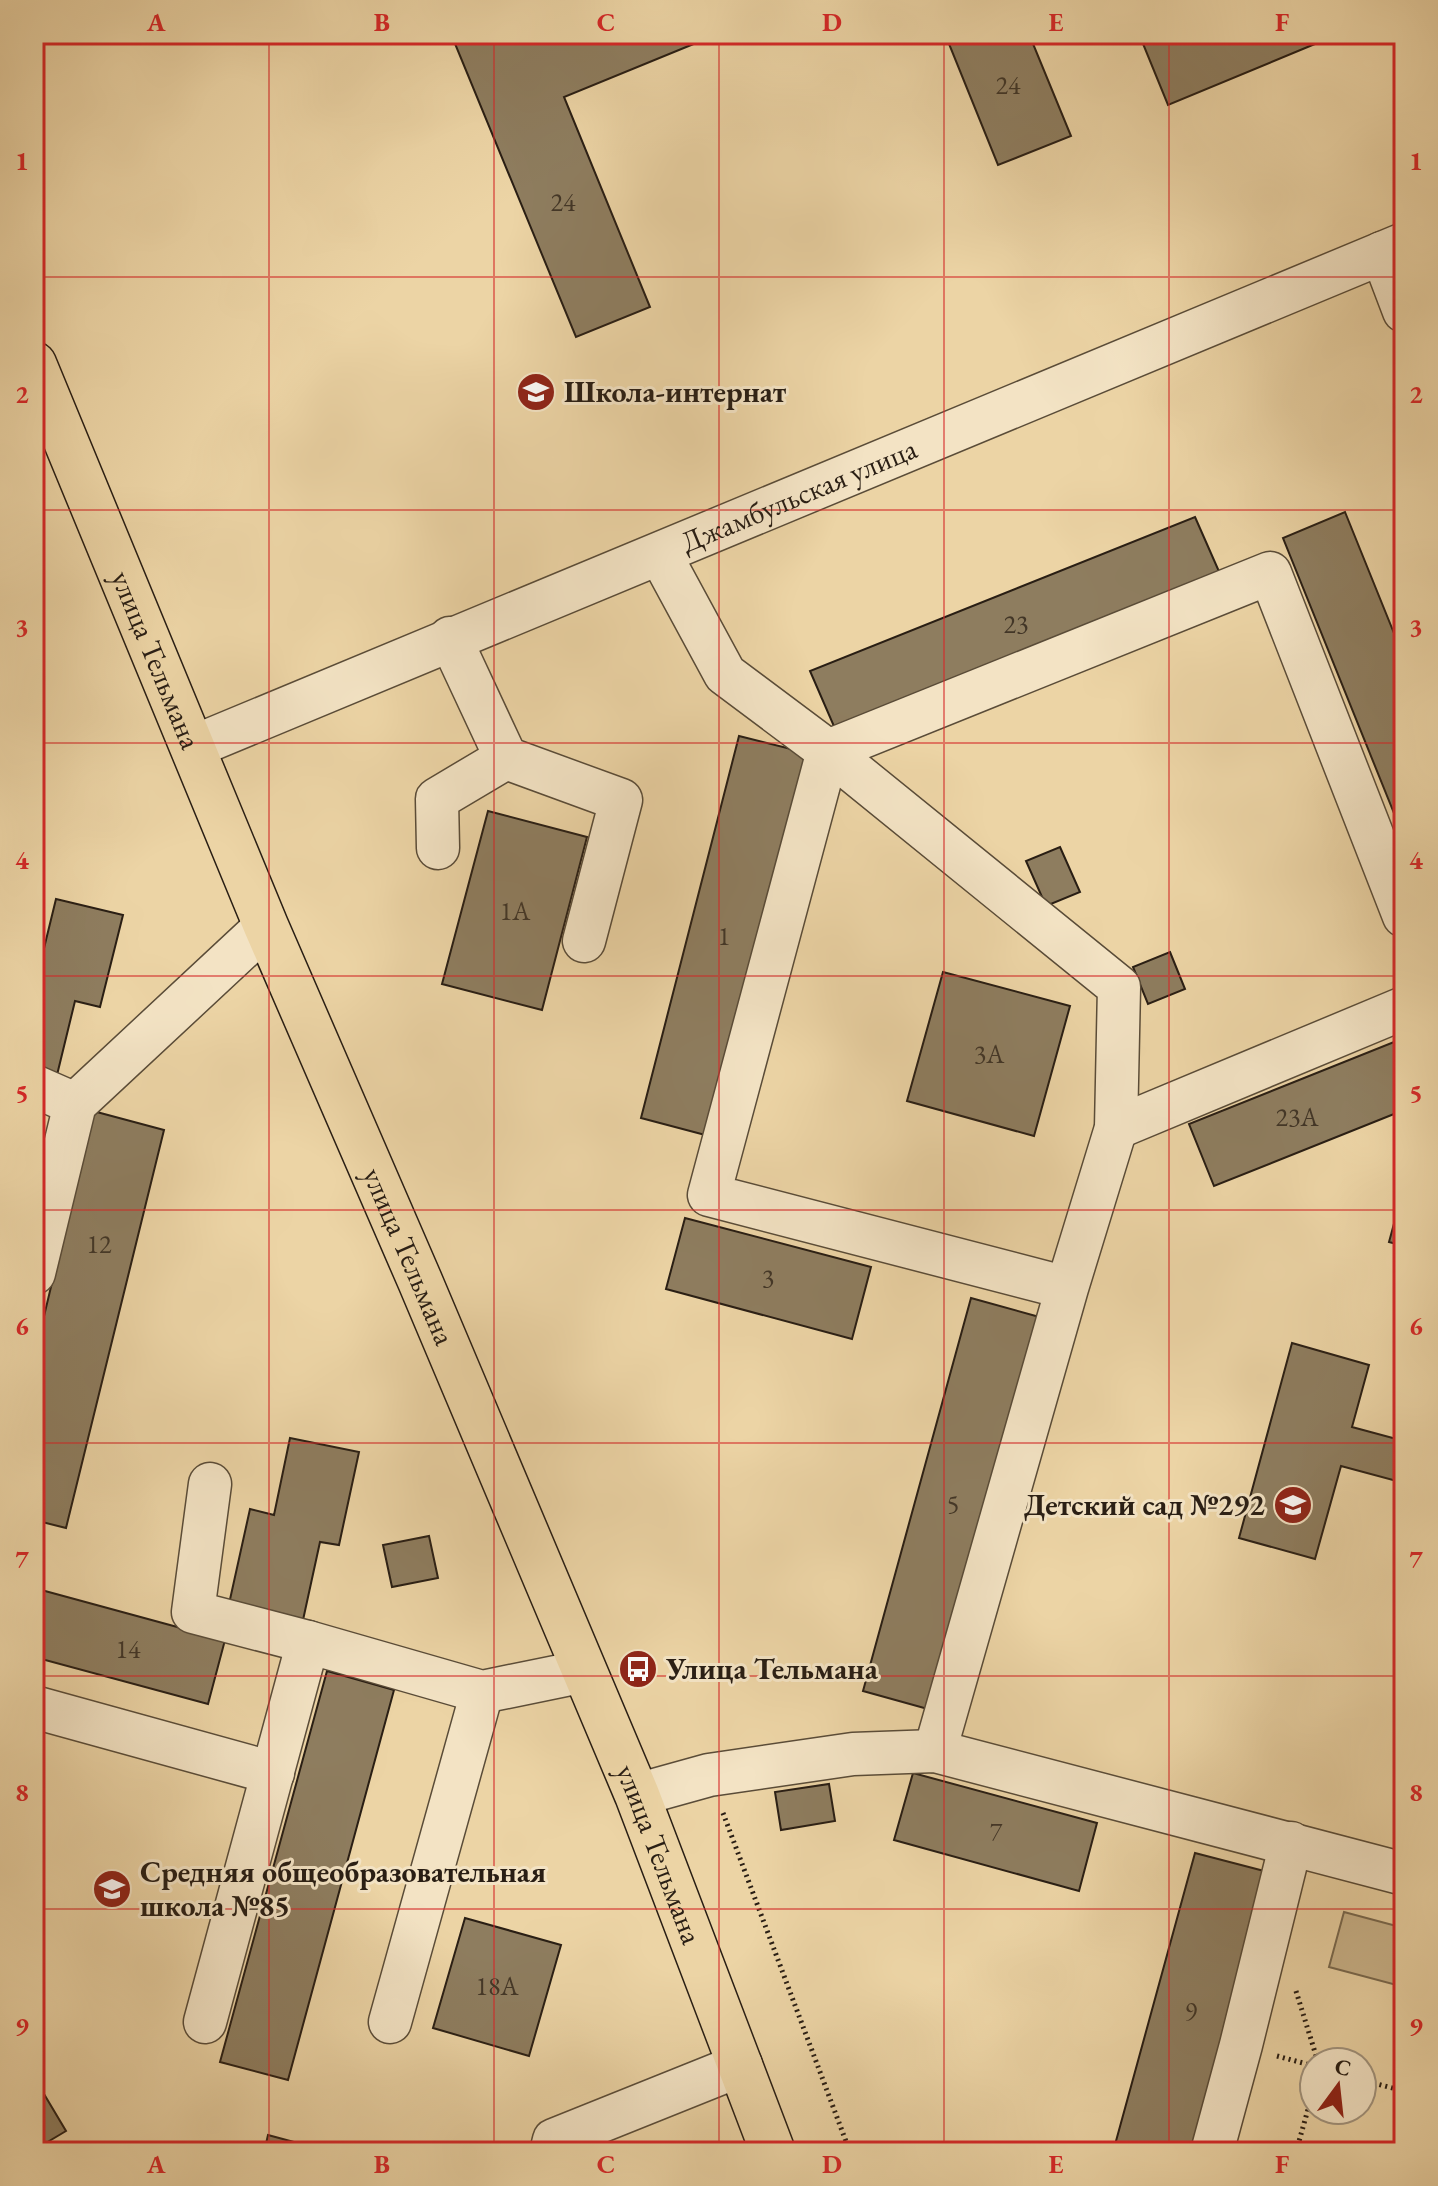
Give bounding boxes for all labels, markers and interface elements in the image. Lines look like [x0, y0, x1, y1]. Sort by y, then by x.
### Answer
text: A [146, 5, 166, 39]
text: B [374, 5, 390, 39]
text: C [597, 5, 615, 39]
text: D [822, 5, 842, 39]
text: E [1049, 5, 1064, 39]
text: F [1275, 5, 1289, 39]
house number: 24 [996, 68, 1021, 102]
text: 1 [15, 144, 29, 178]
text: 1 [1409, 144, 1423, 178]
house number: 24 [551, 185, 576, 219]
school or university icon: Школа-интернат [515, 371, 557, 413]
place label: Школа-интернат [564, 372, 787, 411]
text: 2 [15, 377, 29, 411]
text: 2 [1409, 377, 1423, 411]
street label: Джамбульская улица [675, 429, 922, 561]
street label: улица Тельмана [102, 565, 211, 755]
house number: 23 [1004, 607, 1028, 641]
text: 3 [15, 610, 29, 644]
text: 3 [1409, 610, 1423, 644]
text: 4 [15, 843, 29, 877]
text: 4 [1409, 843, 1423, 877]
house number: 1А [500, 894, 531, 928]
house number: 1 [718, 919, 730, 953]
house number: 3А [974, 1037, 1005, 1071]
text: 5 [15, 1076, 29, 1110]
text: 5 [1409, 1076, 1423, 1110]
house number: 23А [1276, 1100, 1319, 1134]
street label: улица Тельмана [354, 1161, 465, 1351]
house number: 12 [87, 1227, 112, 1261]
house number: 3 [762, 1261, 774, 1295]
text: 6 [15, 1309, 29, 1343]
text: 6 [1409, 1309, 1423, 1343]
school or university icon: Детский сад №292 [1272, 1484, 1314, 1526]
place label: Детский сад №292 [1024, 1485, 1265, 1524]
house number: 5 [947, 1487, 959, 1521]
text: 7 [15, 1542, 29, 1576]
text: 7 [1409, 1542, 1423, 1576]
house number: 14 [116, 1632, 141, 1666]
bus stop icon: Улица Тельмана [617, 1648, 659, 1690]
place label: Улица Тельмана [665, 1649, 879, 1688]
street label: улица Тельмана [607, 1758, 712, 1949]
text: 8 [15, 1775, 29, 1809]
text: 8 [1409, 1775, 1423, 1809]
house number: 7 [990, 1815, 1003, 1849]
place label: Средняя общеобразовательная школа №85 [140, 1852, 546, 1925]
school or university icon: Средняя общеобразовательная школа №85 [91, 1868, 133, 1910]
house number: 18А [476, 1969, 519, 2003]
house number: 9 [1185, 1995, 1198, 2029]
text: 9 [15, 2009, 29, 2043]
text: 9 [1409, 2009, 1423, 2043]
north arrow [1298, 2046, 1378, 2126]
text: С [1332, 2051, 1354, 2083]
text: A [146, 2147, 166, 2181]
text: B [374, 2147, 390, 2181]
text: C [597, 2147, 615, 2181]
text: D [822, 2147, 842, 2181]
text: E [1049, 2147, 1064, 2181]
text: F [1275, 2147, 1289, 2181]

